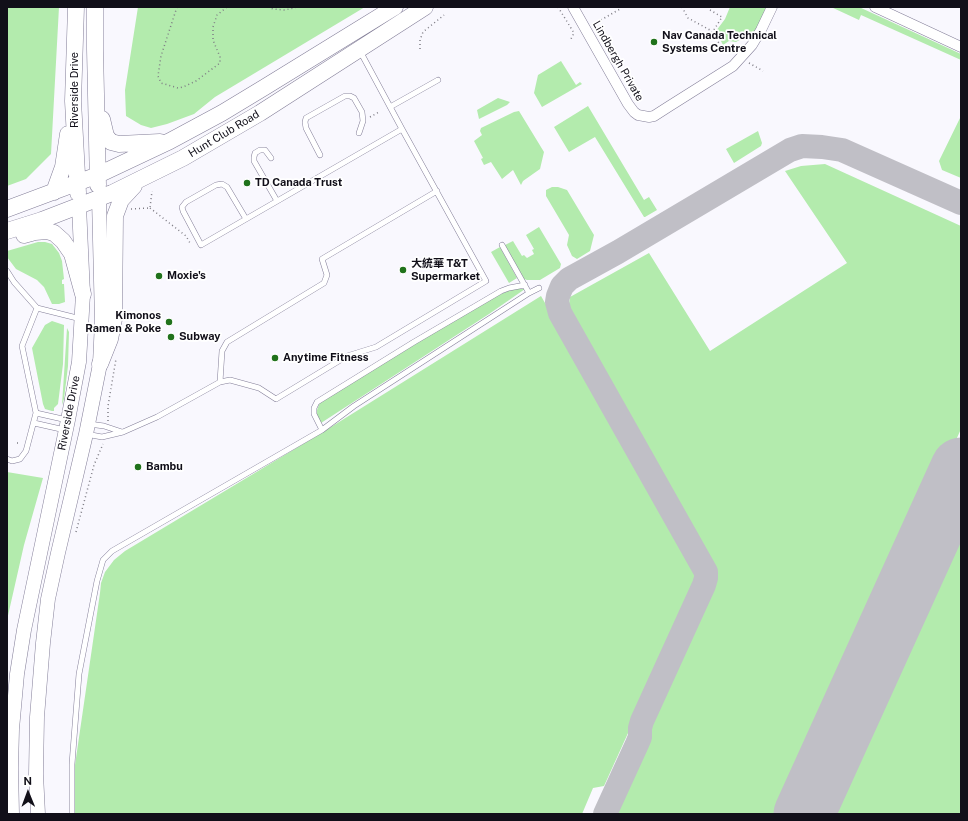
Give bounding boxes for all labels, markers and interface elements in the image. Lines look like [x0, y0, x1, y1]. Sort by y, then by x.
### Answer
street label: Lindbergh Private [590, 18, 646, 104]
place label: Nav Canada Technical Systems Centre [662, 29, 777, 55]
marker: Nav Canada Technical Systems Centre [649, 37, 659, 47]
street label: Riverside Drive [68, 52, 82, 128]
street label: Hunt Club Road [186, 108, 262, 160]
place label: TD Canada Trust [255, 176, 342, 190]
marker: TD Canada Trust [242, 178, 252, 188]
place label: 大統華 T&T Supermarket [411, 257, 480, 283]
marker: 大統華 T&T Supermarket [398, 265, 408, 275]
place label: Moxie's [167, 269, 206, 283]
marker: Moxie's [154, 271, 164, 281]
place label: Kimonos Ramen & Poke [85, 309, 161, 335]
marker: Kimonos Ramen & Poke [164, 317, 174, 327]
place label: Subway [179, 330, 220, 344]
marker: Subway [166, 332, 176, 342]
place label: Anytime Fitness [283, 351, 369, 365]
marker: Anytime Fitness [270, 353, 280, 363]
street label: Riverside Drive [55, 374, 83, 452]
place label: Bambu [146, 460, 183, 474]
marker: Bambu [133, 462, 143, 472]
north arrow [8, 773, 48, 813]
text: N [23, 775, 32, 787]

